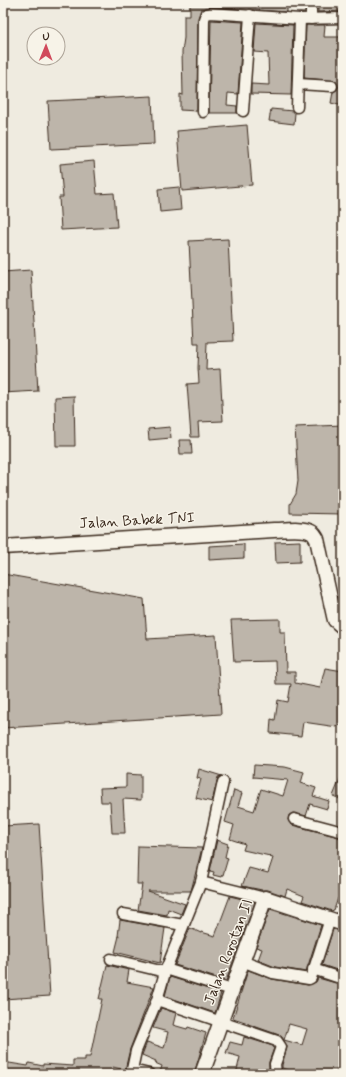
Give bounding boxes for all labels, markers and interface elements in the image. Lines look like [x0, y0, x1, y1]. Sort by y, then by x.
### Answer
north arrow [26, 26, 66, 66]
text: U [42, 30, 50, 44]
street label: Jalan Babek TNI [79, 508, 195, 534]
street label: Jalan Rorotan II [200, 896, 258, 1008]

